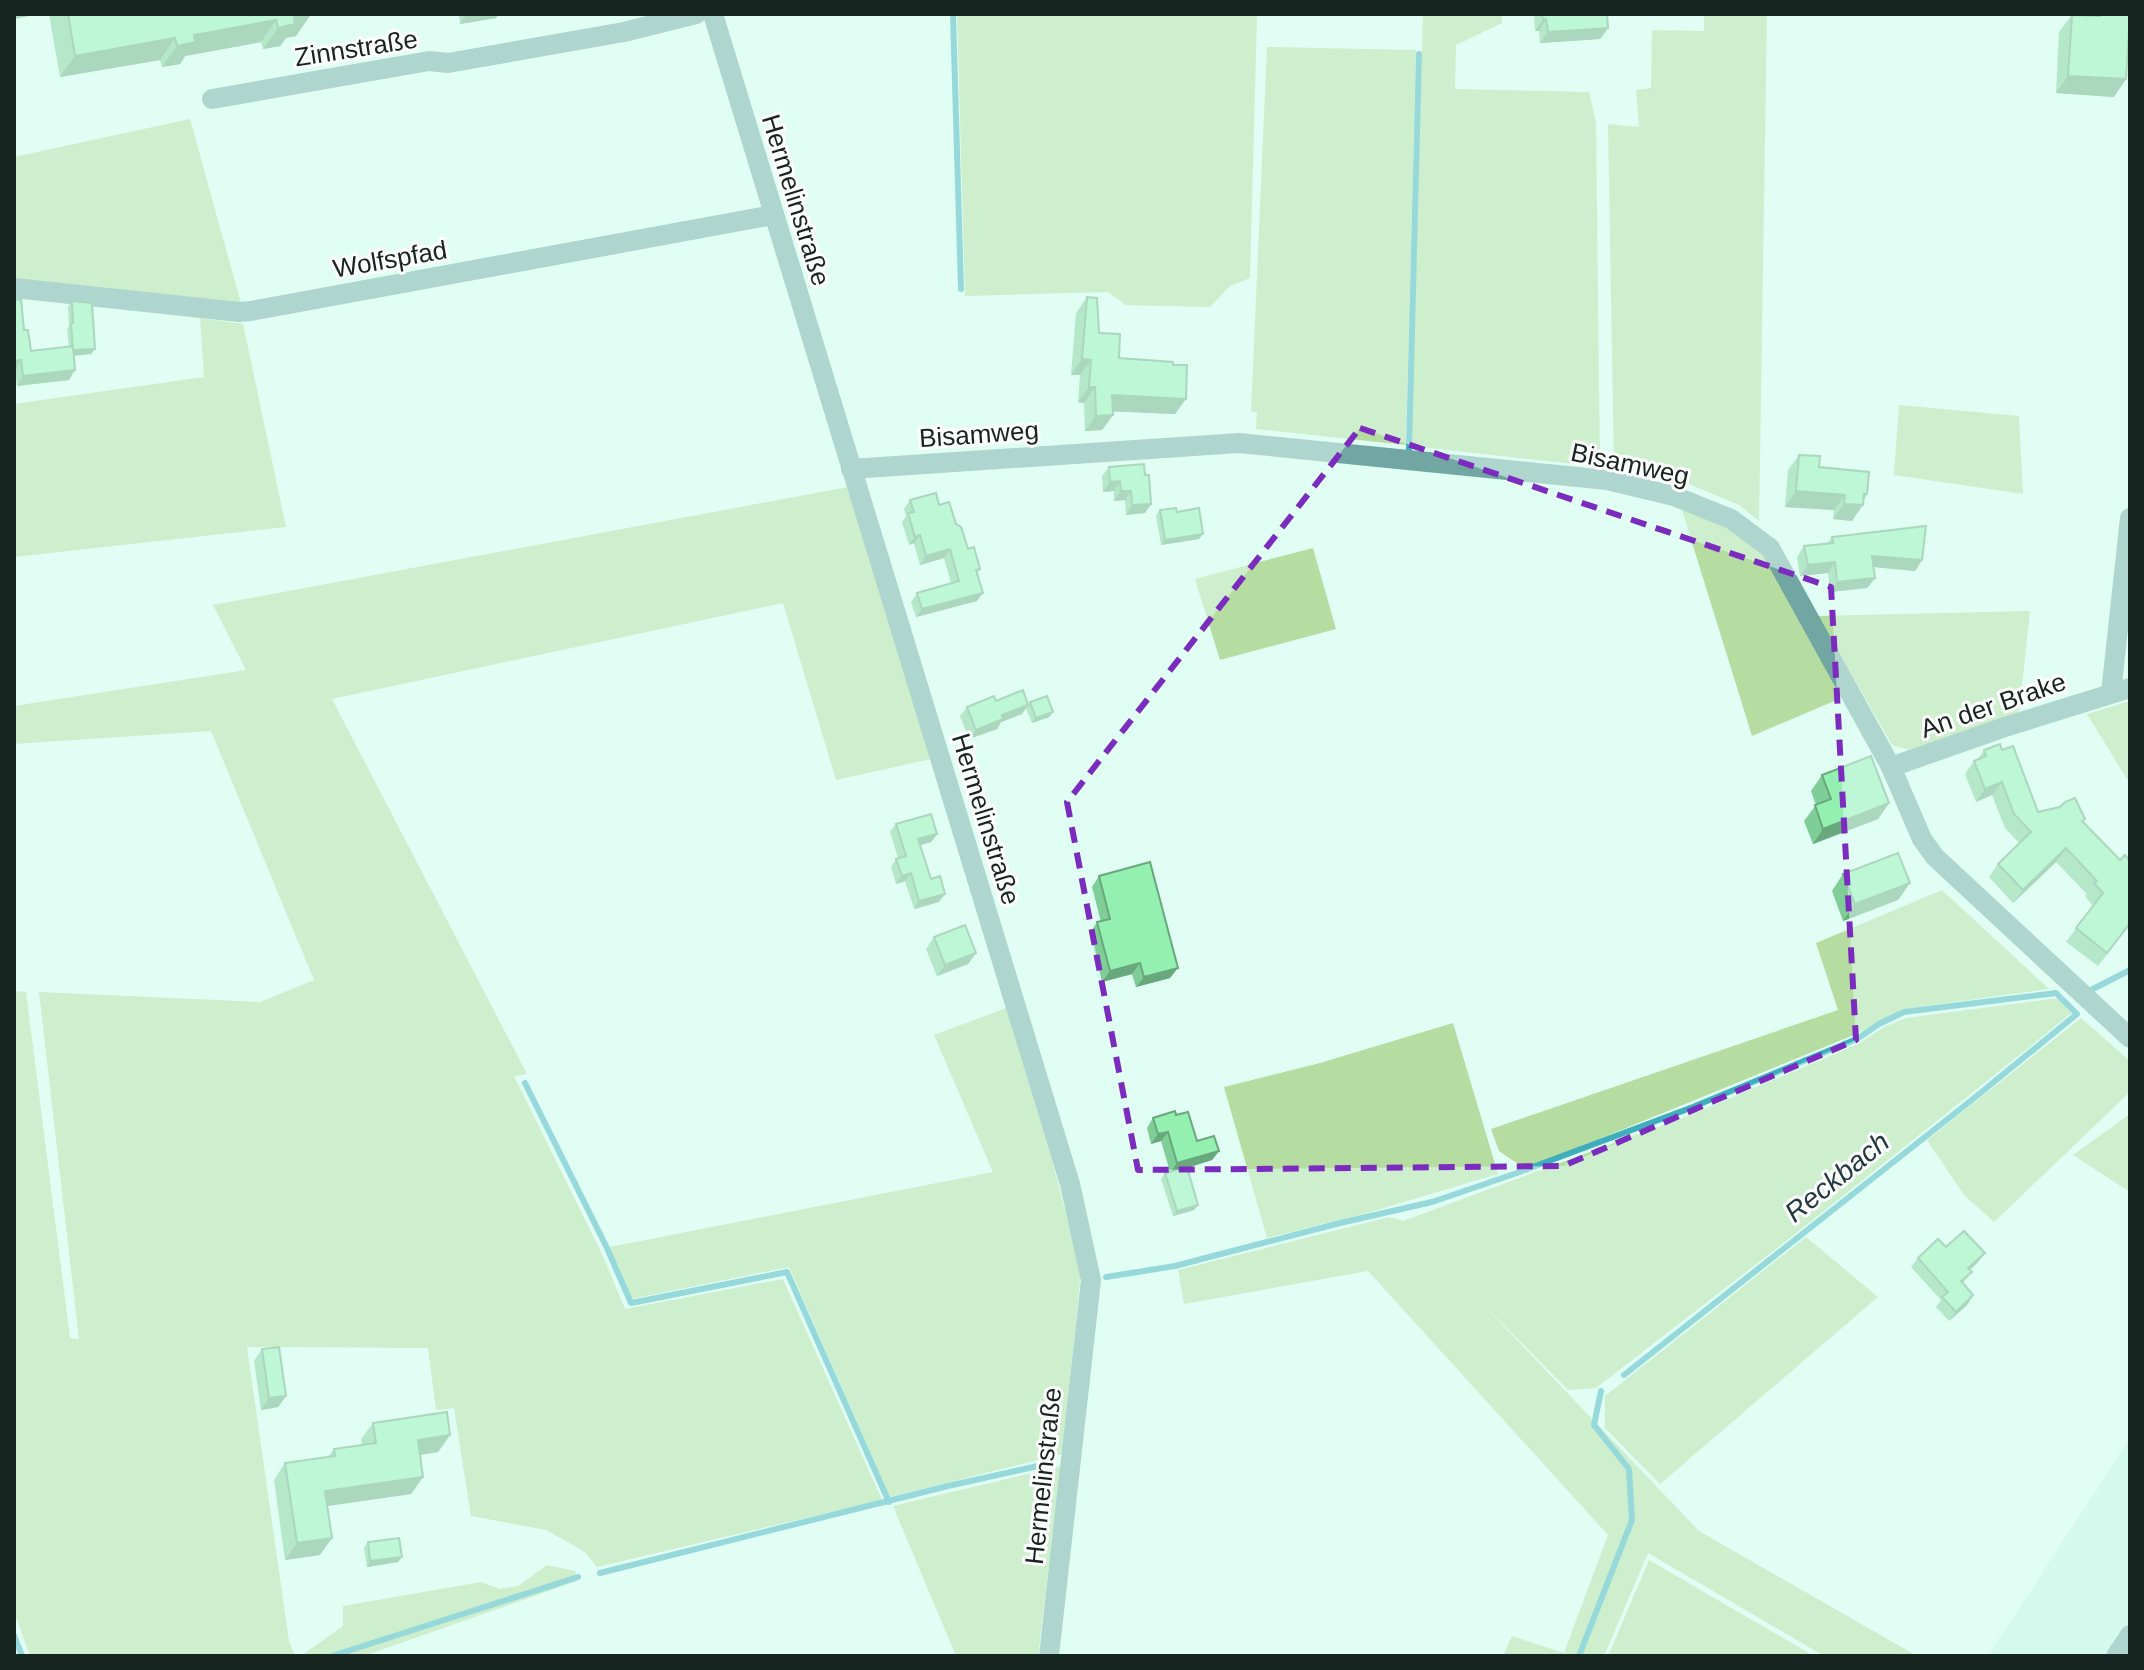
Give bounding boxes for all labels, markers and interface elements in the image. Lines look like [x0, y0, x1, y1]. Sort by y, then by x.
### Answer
street label: Zinnstraße [292, 23, 420, 73]
street label: Hermelinstraße [756, 111, 836, 289]
street label: Wolfspfad [331, 234, 449, 284]
street label: Bisamweg [918, 415, 1040, 453]
street label: Bisamweg [1568, 437, 1692, 491]
street label: An der Brake [1916, 666, 2070, 744]
street label: Hermelinstraße [946, 730, 1026, 908]
water label: Reckbach [1779, 1126, 1895, 1228]
street label: Hermelinstraße [1019, 1386, 1067, 1566]

